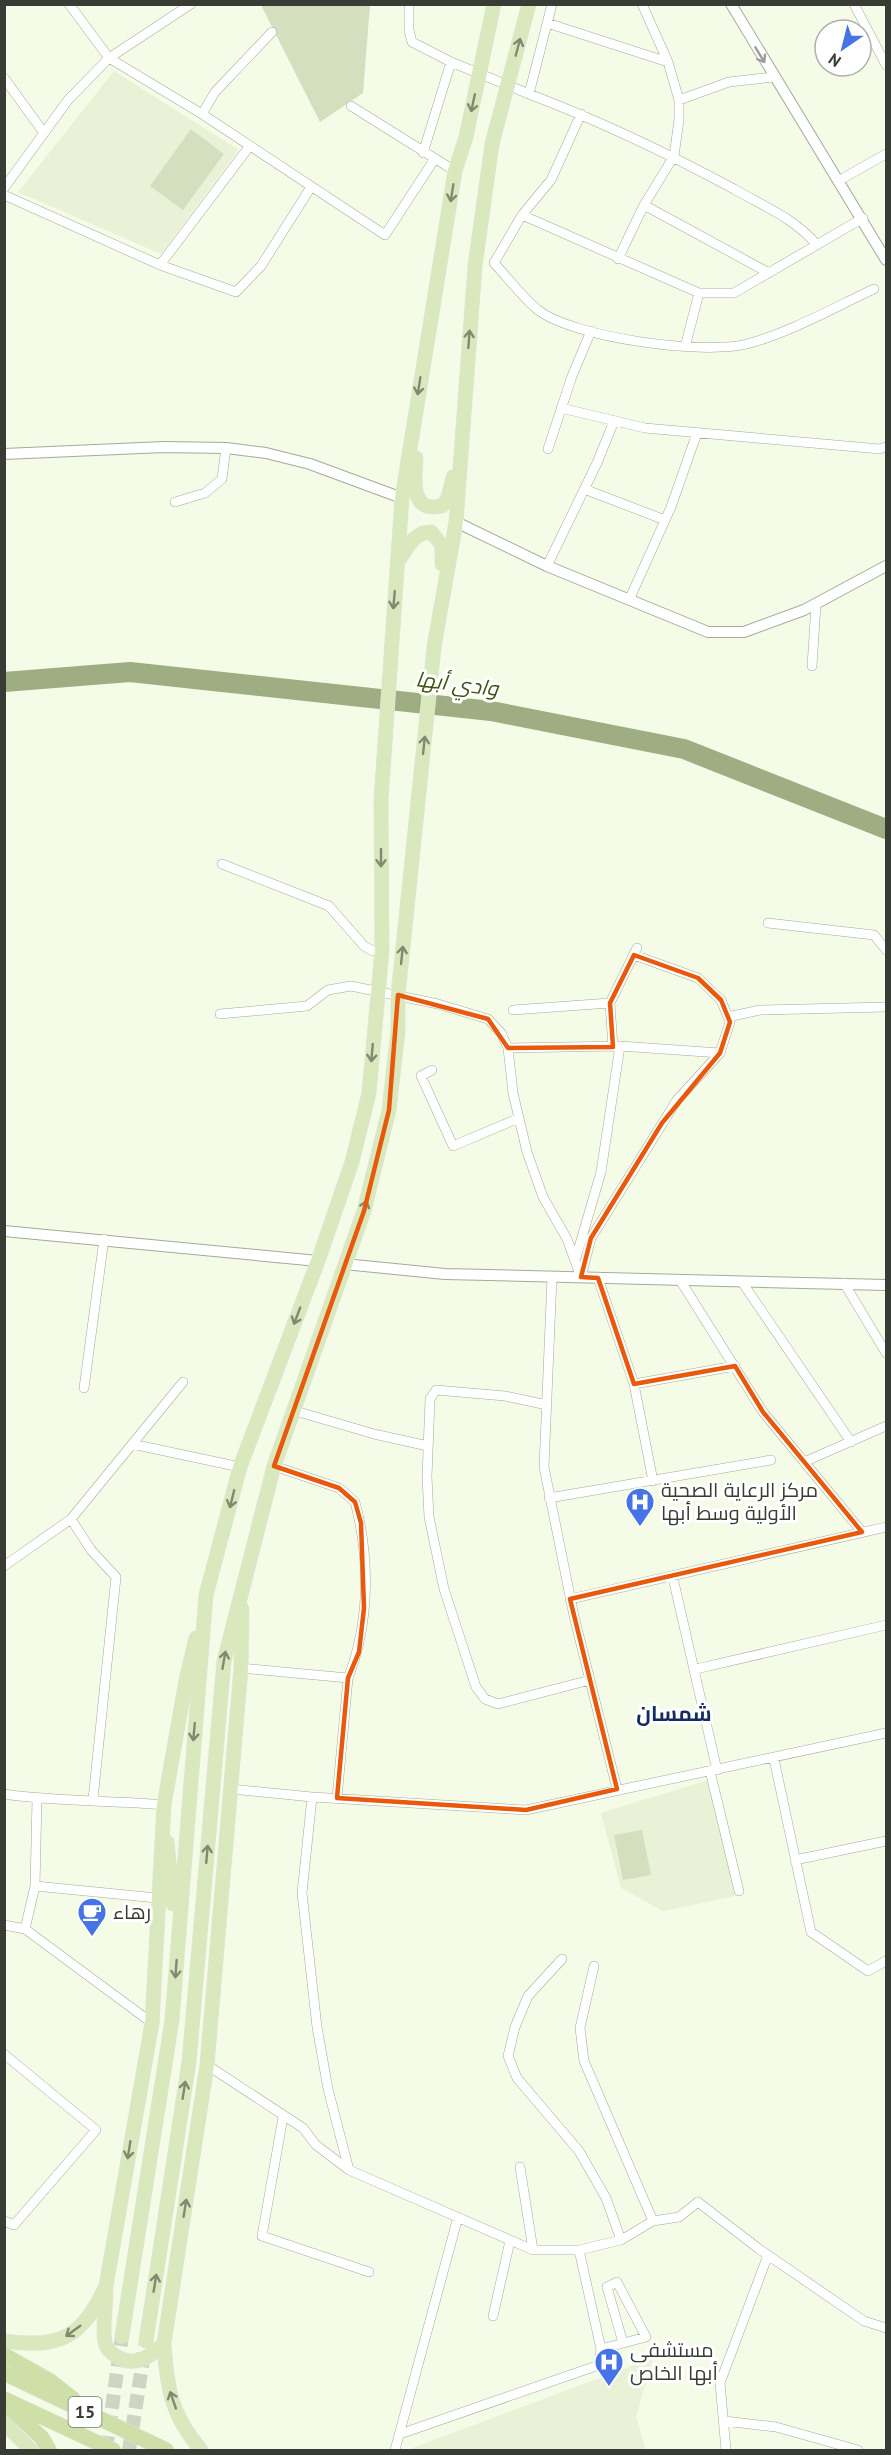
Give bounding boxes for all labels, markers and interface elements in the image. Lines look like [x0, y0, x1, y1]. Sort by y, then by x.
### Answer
north arrow [813, 18, 873, 78]
one-way arrow [512, 38, 524, 57]
one-way arrow [755, 46, 767, 63]
text: N [824, 49, 844, 71]
one-way arrow [467, 92, 478, 112]
one-way arrow [446, 183, 457, 203]
one-way arrow [464, 329, 475, 349]
one-way arrow [414, 375, 425, 395]
one-way arrow [388, 590, 399, 609]
water label: وادي أبها [414, 665, 501, 706]
one-way arrow [419, 736, 430, 756]
one-way arrow [375, 848, 387, 868]
one-way arrow [397, 945, 408, 965]
one-way arrow [367, 1043, 378, 1063]
one-way arrow [359, 1200, 370, 1219]
one-way arrow [291, 1306, 302, 1325]
place label: مركز الرعاية الصحية الأولية وسط أبها [661, 1477, 818, 1526]
hospital icon: مركز الرعاية الصحية الأولية وسط أبها [624, 1486, 656, 1528]
one-way arrow [225, 1489, 237, 1508]
one-way arrow [219, 1651, 230, 1670]
district label: شمسان [636, 1700, 712, 1727]
one-way arrow [188, 1722, 199, 1742]
one-way arrow [201, 1845, 212, 1865]
cafe icon: رهاء [76, 1896, 108, 1938]
place label: رهاء [113, 1899, 151, 1925]
one-way arrow [170, 1958, 181, 1978]
one-way arrow [179, 2081, 190, 2100]
one-way arrow [123, 2140, 134, 2160]
one-way arrow [180, 2199, 191, 2219]
one-way arrow [149, 2273, 160, 2293]
one-way arrow [65, 2324, 81, 2337]
place label: مستشفى أبها الخاص [630, 2337, 718, 2386]
hospital icon: مستشفى أبها الخاص [593, 2346, 625, 2388]
one-way arrow [167, 2391, 178, 2410]
road number: 15 [68, 2397, 101, 2427]

